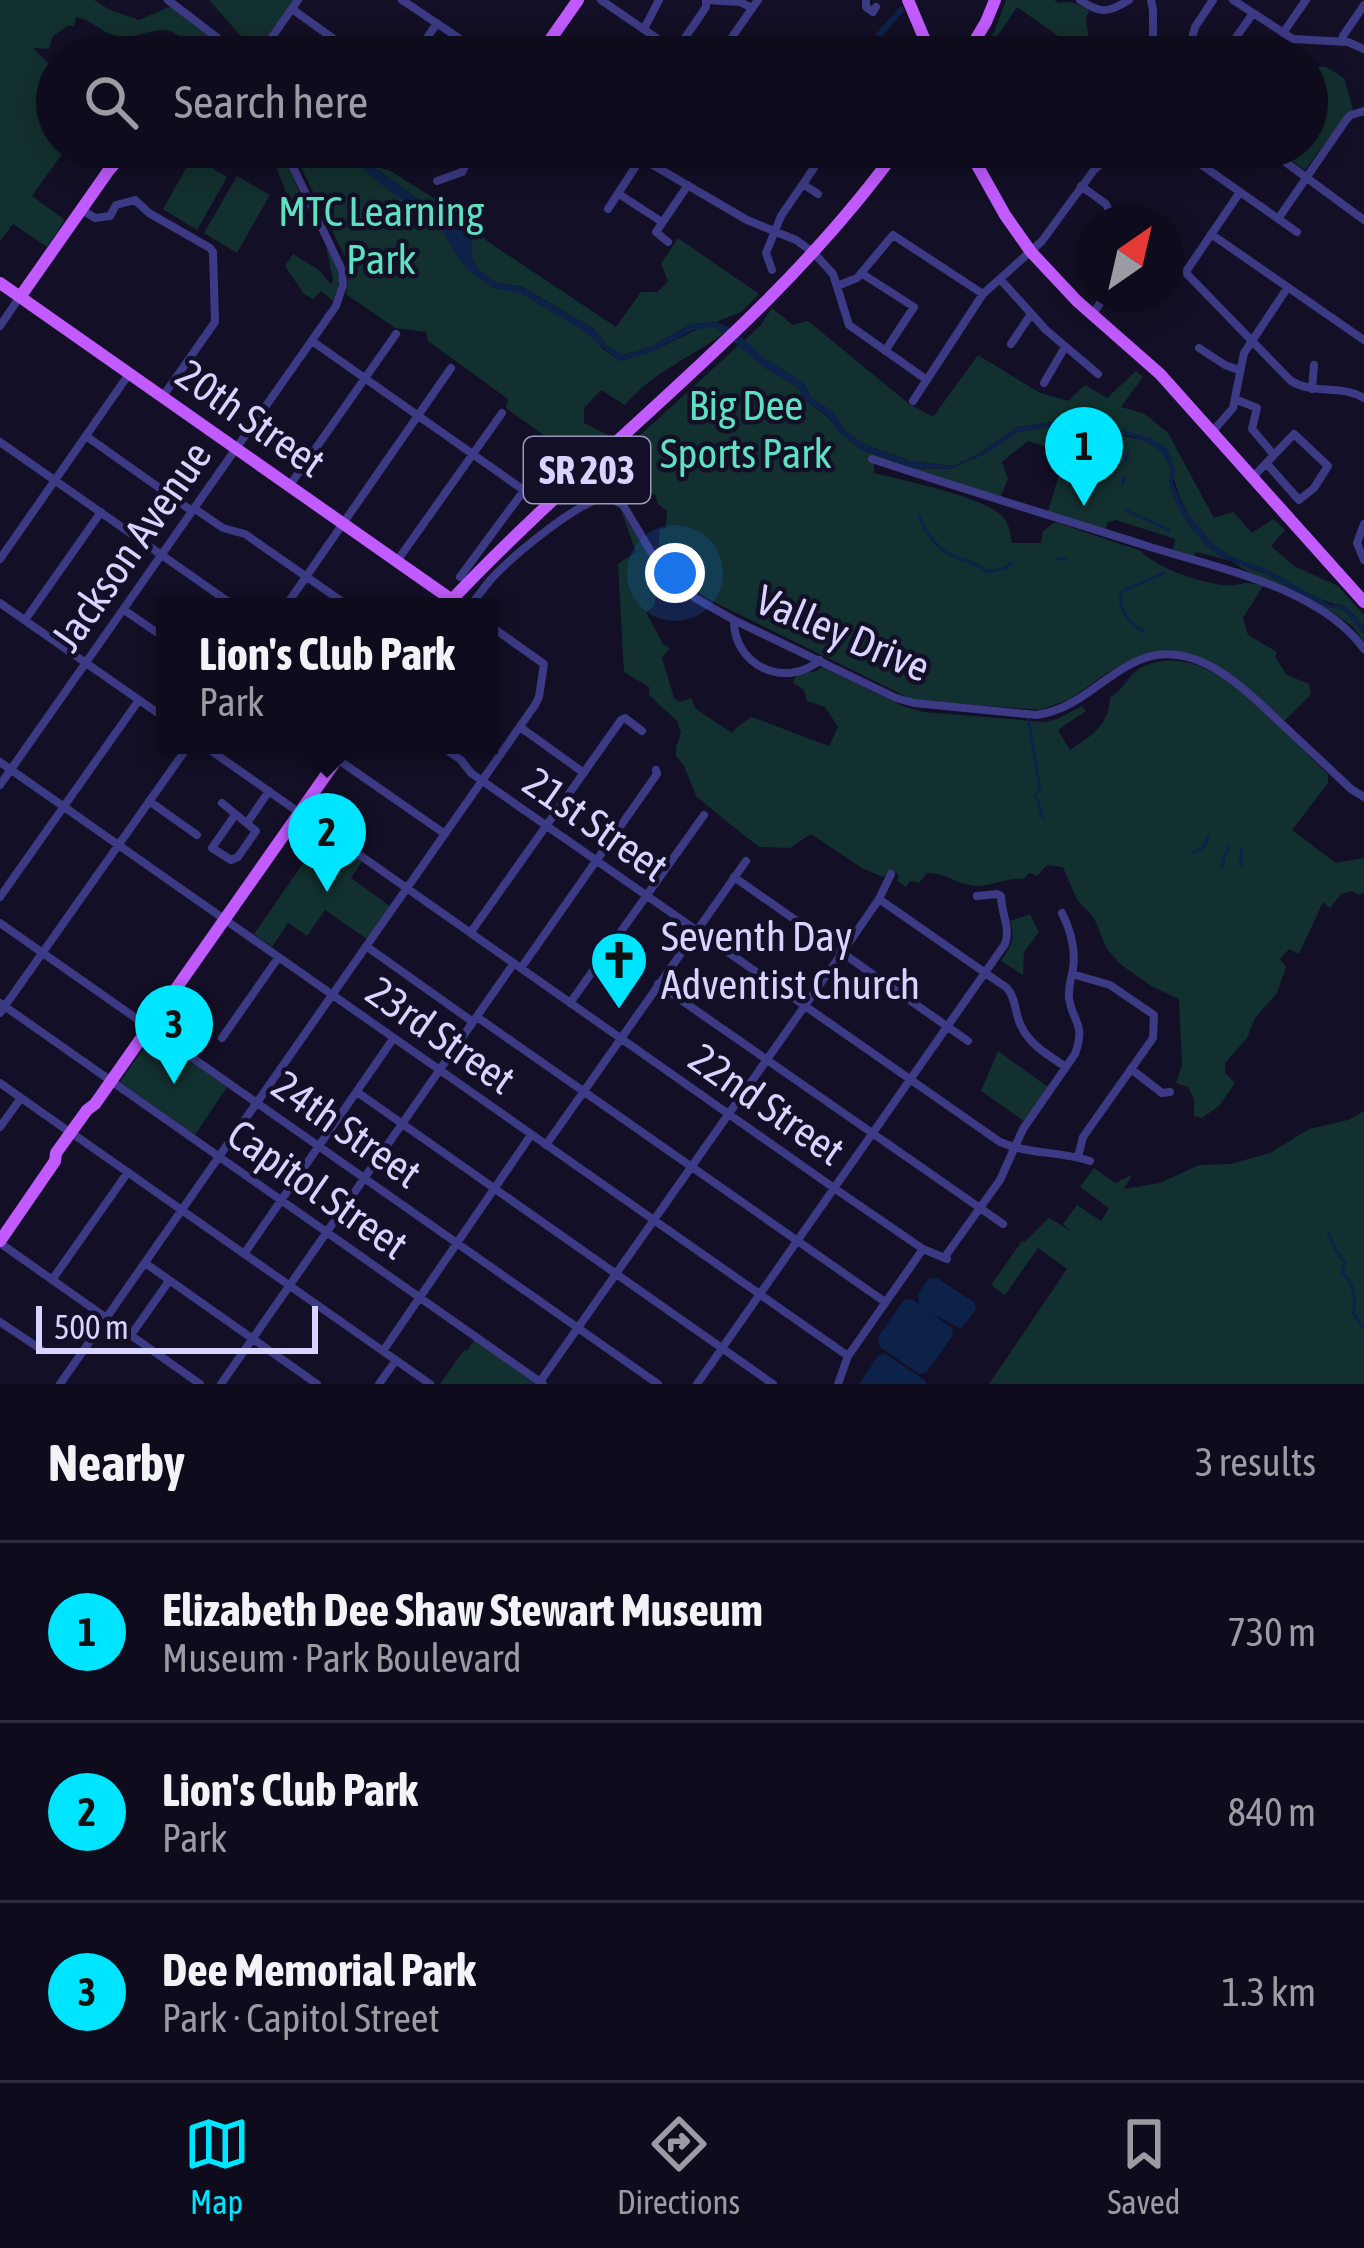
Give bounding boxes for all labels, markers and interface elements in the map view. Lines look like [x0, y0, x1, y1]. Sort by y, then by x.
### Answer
search box [36, 36, 1328, 168]
icon: search [78, 69, 144, 135]
text: Search here [174, 76, 368, 128]
park label: MTC Learning Park [278, 187, 484, 283]
north arrow [1076, 204, 1184, 312]
street label: 20th Street [168, 350, 334, 486]
park label: Big Dee Sports Park [660, 381, 832, 477]
pin: 1 [1045, 407, 1123, 506]
street label: Jackson Avenue [41, 432, 221, 660]
road number: SR 203 [524, 437, 650, 503]
your location [645, 543, 705, 603]
street label: Valley Drive [749, 575, 937, 691]
popup [156, 598, 498, 754]
text: Lion's Club Park [199, 628, 455, 680]
text: Park [199, 680, 264, 724]
street label: 21st Street [515, 757, 677, 891]
pin: 2 [288, 793, 366, 892]
place label: Seventh Day Adventist Church [661, 912, 920, 1008]
church icon: Seventh Day Adventist Church [588, 929, 650, 1011]
street label: 23rd Street [358, 967, 524, 1103]
pin: 3 [135, 985, 213, 1084]
street label: 22nd Street [680, 1033, 854, 1175]
street label: 24th Street [264, 1061, 430, 1197]
street label: Capitol Street [219, 1110, 417, 1268]
scale bar [36, 1300, 318, 1353]
text: 500 m [54, 1308, 129, 1346]
text: Nearby [48, 1433, 185, 1492]
text: 3 results [1195, 1440, 1316, 1484]
text: Elizabeth Dee Shaw Stewart Museum [162, 1584, 763, 1636]
text: 1 [78, 1610, 96, 1654]
text: 730 m [1228, 1610, 1316, 1654]
text: Museum · Park Boulevard [162, 1636, 522, 1680]
text: Lion's Club Park [162, 1764, 418, 1816]
text: 2 [78, 1790, 96, 1834]
text: 840 m [1228, 1790, 1316, 1834]
text: Park [162, 1816, 227, 1860]
text: Dee Memorial Park [162, 1944, 476, 1996]
text: 3 [78, 1970, 96, 2014]
text: 1.3 km [1222, 1970, 1316, 2014]
text: Park · Capitol Street [162, 1996, 440, 2040]
tab: Map [184, 2111, 250, 2221]
tab: Directions [617, 2111, 740, 2221]
tab: Saved [1107, 2111, 1180, 2221]

